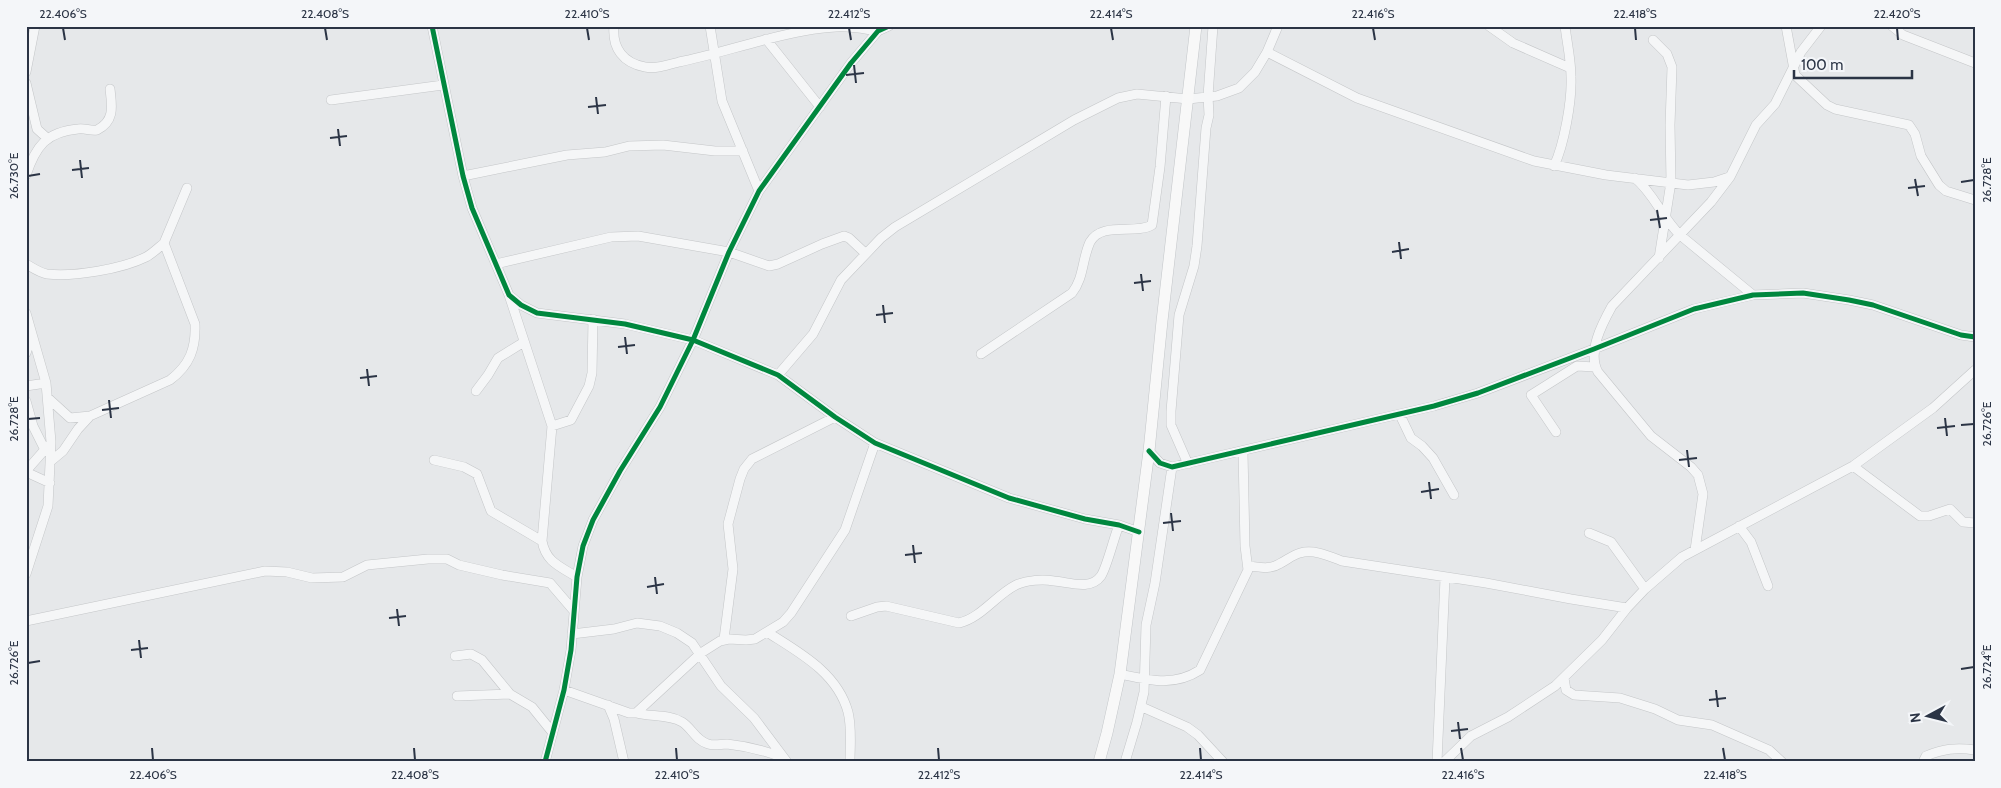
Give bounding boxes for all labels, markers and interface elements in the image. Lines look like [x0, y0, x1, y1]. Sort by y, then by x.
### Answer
text: 22.406°S [39, 6, 87, 21]
text: 22.408°S [301, 6, 349, 21]
text: 22.410°S [565, 6, 609, 21]
text: 22.412°S [828, 6, 870, 21]
text: 22.414°S [1089, 6, 1133, 21]
text: 22.416°S [1351, 6, 1395, 21]
text: 22.418°S [1613, 6, 1657, 21]
text: 22.420°S [1873, 6, 1921, 21]
scale bar [1794, 48, 1911, 80]
text: 100 m [1801, 56, 1843, 74]
text: 26.730°E [6, 152, 21, 199]
text: 26.728°E [1979, 157, 1994, 203]
text: 26.728°E [6, 396, 21, 442]
text: 26.726°E [1979, 401, 1994, 446]
text: 26.726°E [6, 640, 21, 685]
text: 26.724°E [1979, 644, 1994, 689]
north arrow [1904, 690, 1954, 740]
text: N [1906, 712, 1925, 724]
text: 22.406°S [129, 767, 177, 782]
text: 22.408°S [391, 767, 439, 782]
text: 22.410°S [655, 767, 699, 782]
text: 22.412°S [918, 767, 960, 782]
text: 22.414°S [1179, 767, 1223, 782]
text: 22.416°S [1441, 767, 1485, 782]
text: 22.418°S [1703, 767, 1747, 782]

